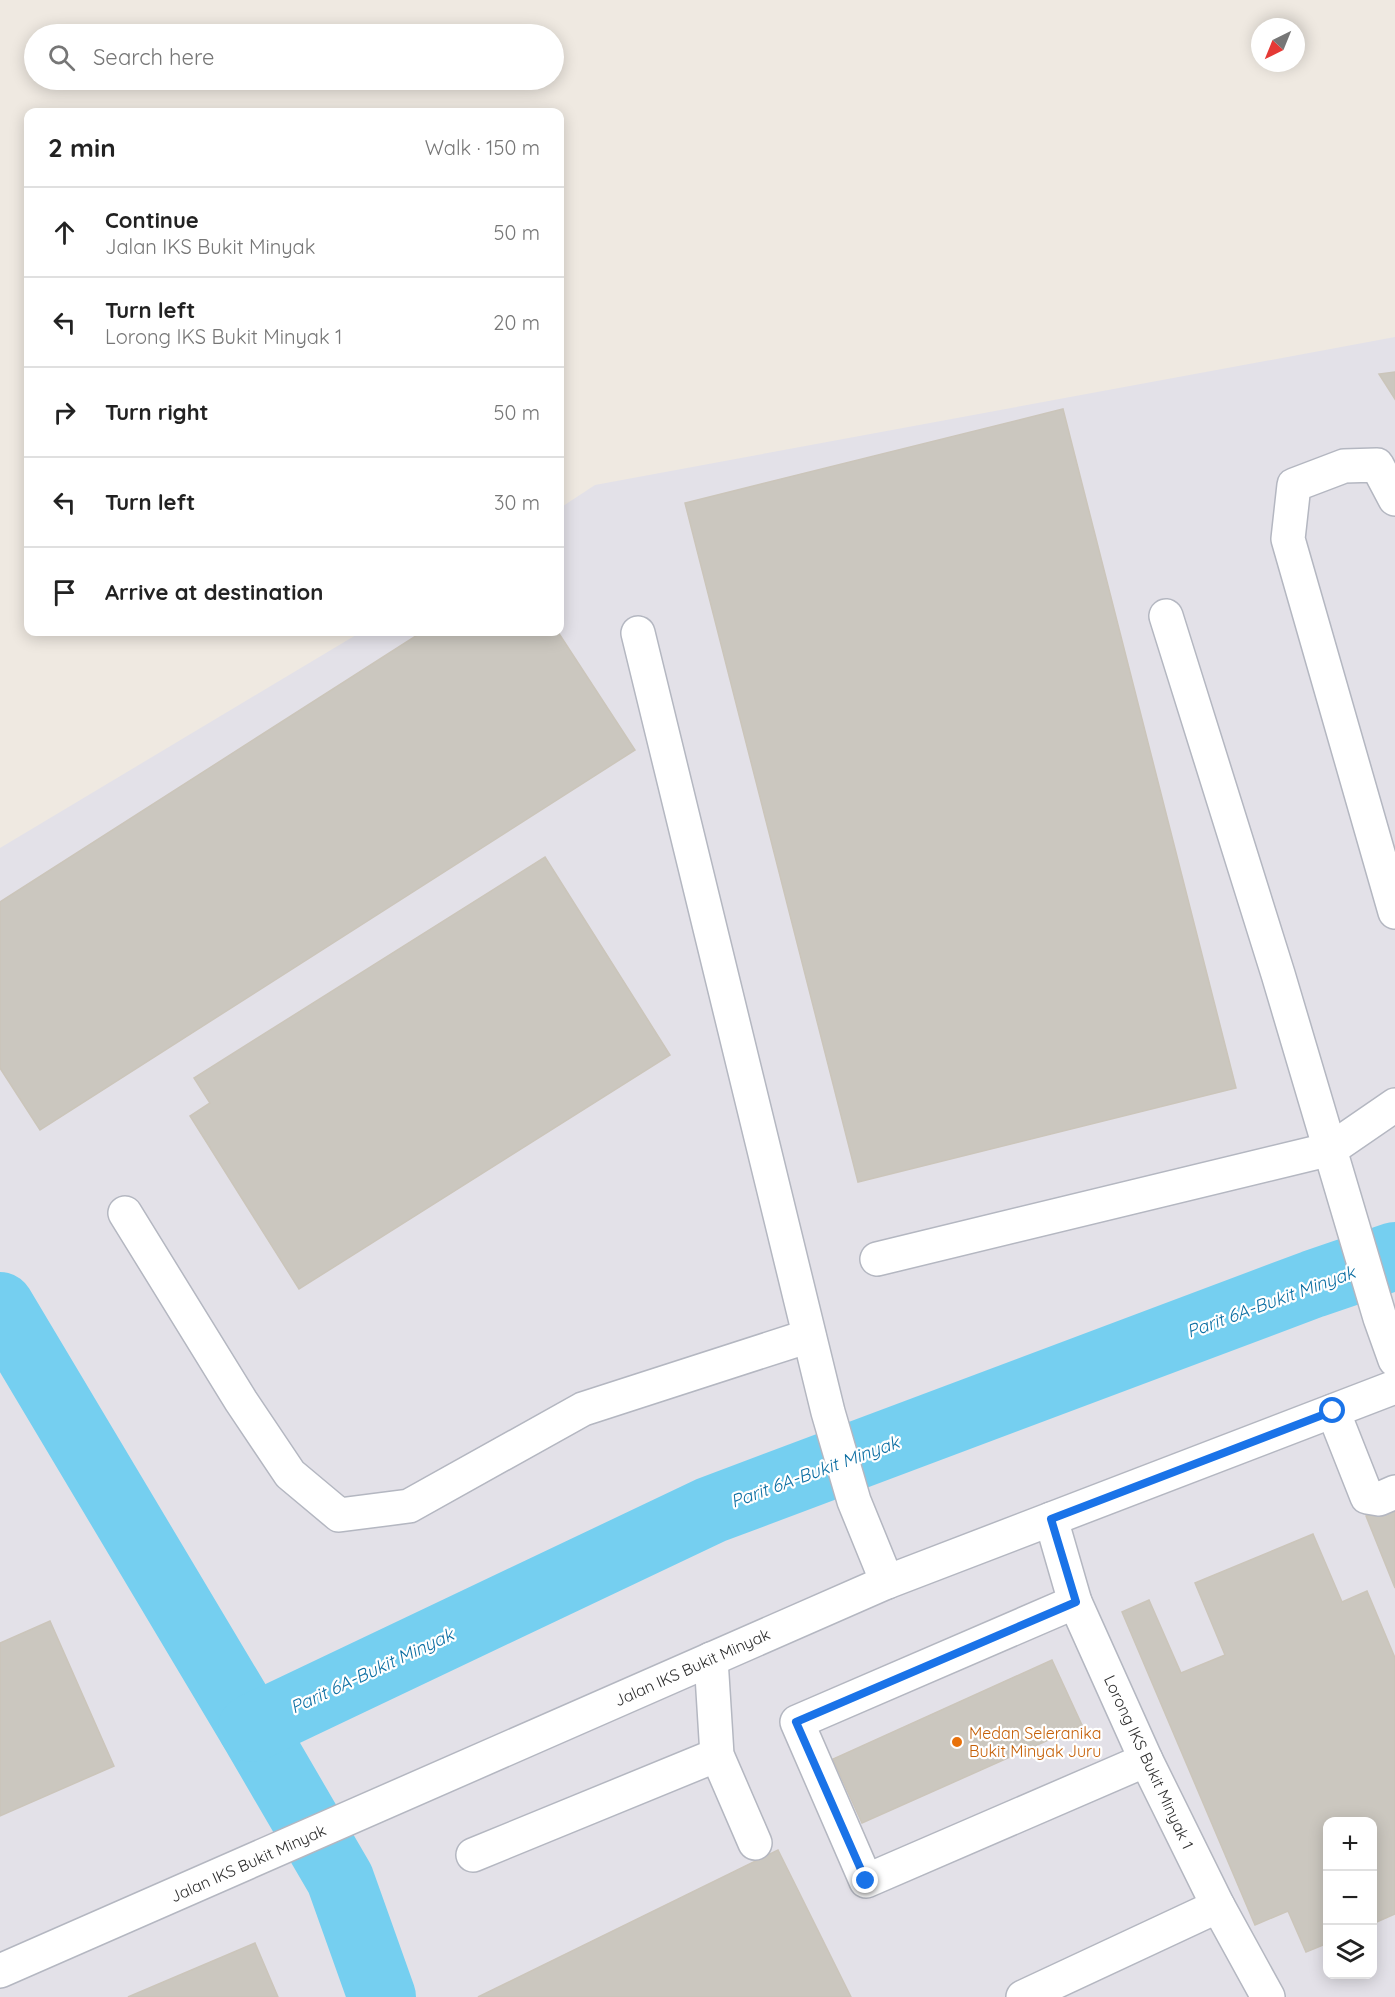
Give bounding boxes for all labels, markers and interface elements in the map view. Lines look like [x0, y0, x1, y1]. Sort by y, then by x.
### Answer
north arrow [1251, 18, 1305, 72]
search box [24, 24, 564, 90]
icon: search [45, 41, 78, 74]
text: Search here [93, 43, 214, 71]
text: 2 min [48, 131, 116, 164]
text: Walk · 150 m [425, 135, 540, 160]
text: Continue [105, 206, 199, 234]
icon: ahead [48, 216, 81, 249]
text: 50 m [494, 220, 540, 245]
text: Jalan IKS Bukit Minyak [105, 234, 315, 259]
text: Turn left [105, 296, 195, 324]
icon: left [48, 306, 81, 339]
text: 20 m [493, 310, 540, 335]
text: Lorong IKS Bukit Minyak 1 [105, 324, 343, 349]
icon: right [48, 396, 81, 429]
text: Turn right [105, 398, 209, 426]
text: 50 m [494, 400, 540, 425]
icon: left [48, 486, 81, 519]
text: Turn left [105, 488, 195, 516]
text: 30 m [494, 490, 540, 515]
icon: arrive [48, 576, 81, 609]
text: Arrive at destination [105, 578, 323, 606]
water label: Parit 6A-Bukit Minyak [1183, 1260, 1360, 1343]
route start [1319, 1397, 1345, 1423]
water label: Parit 6A-Bukit Minyak [727, 1430, 904, 1513]
water label: Parit 6A-Bukit Minyak [286, 1622, 459, 1719]
street label: Jalan IKS Bukit Minyak [611, 1624, 773, 1710]
street label: Lorong IKS Bukit Minyak 1 [1100, 1672, 1198, 1852]
place label: Medan Seleranika Bukit Minyak Juru [969, 1723, 1101, 1761]
marker: Medan Seleranika Bukit Minyak Juru [950, 1735, 964, 1749]
map controls [1323, 1817, 1377, 1979]
button: + [1323, 1817, 1377, 1871]
street label: Jalan IKS Bukit Minyak [167, 1820, 329, 1906]
route end [852, 1867, 878, 1893]
button: − [1323, 1871, 1377, 1925]
button: layers [1323, 1925, 1377, 1979]

